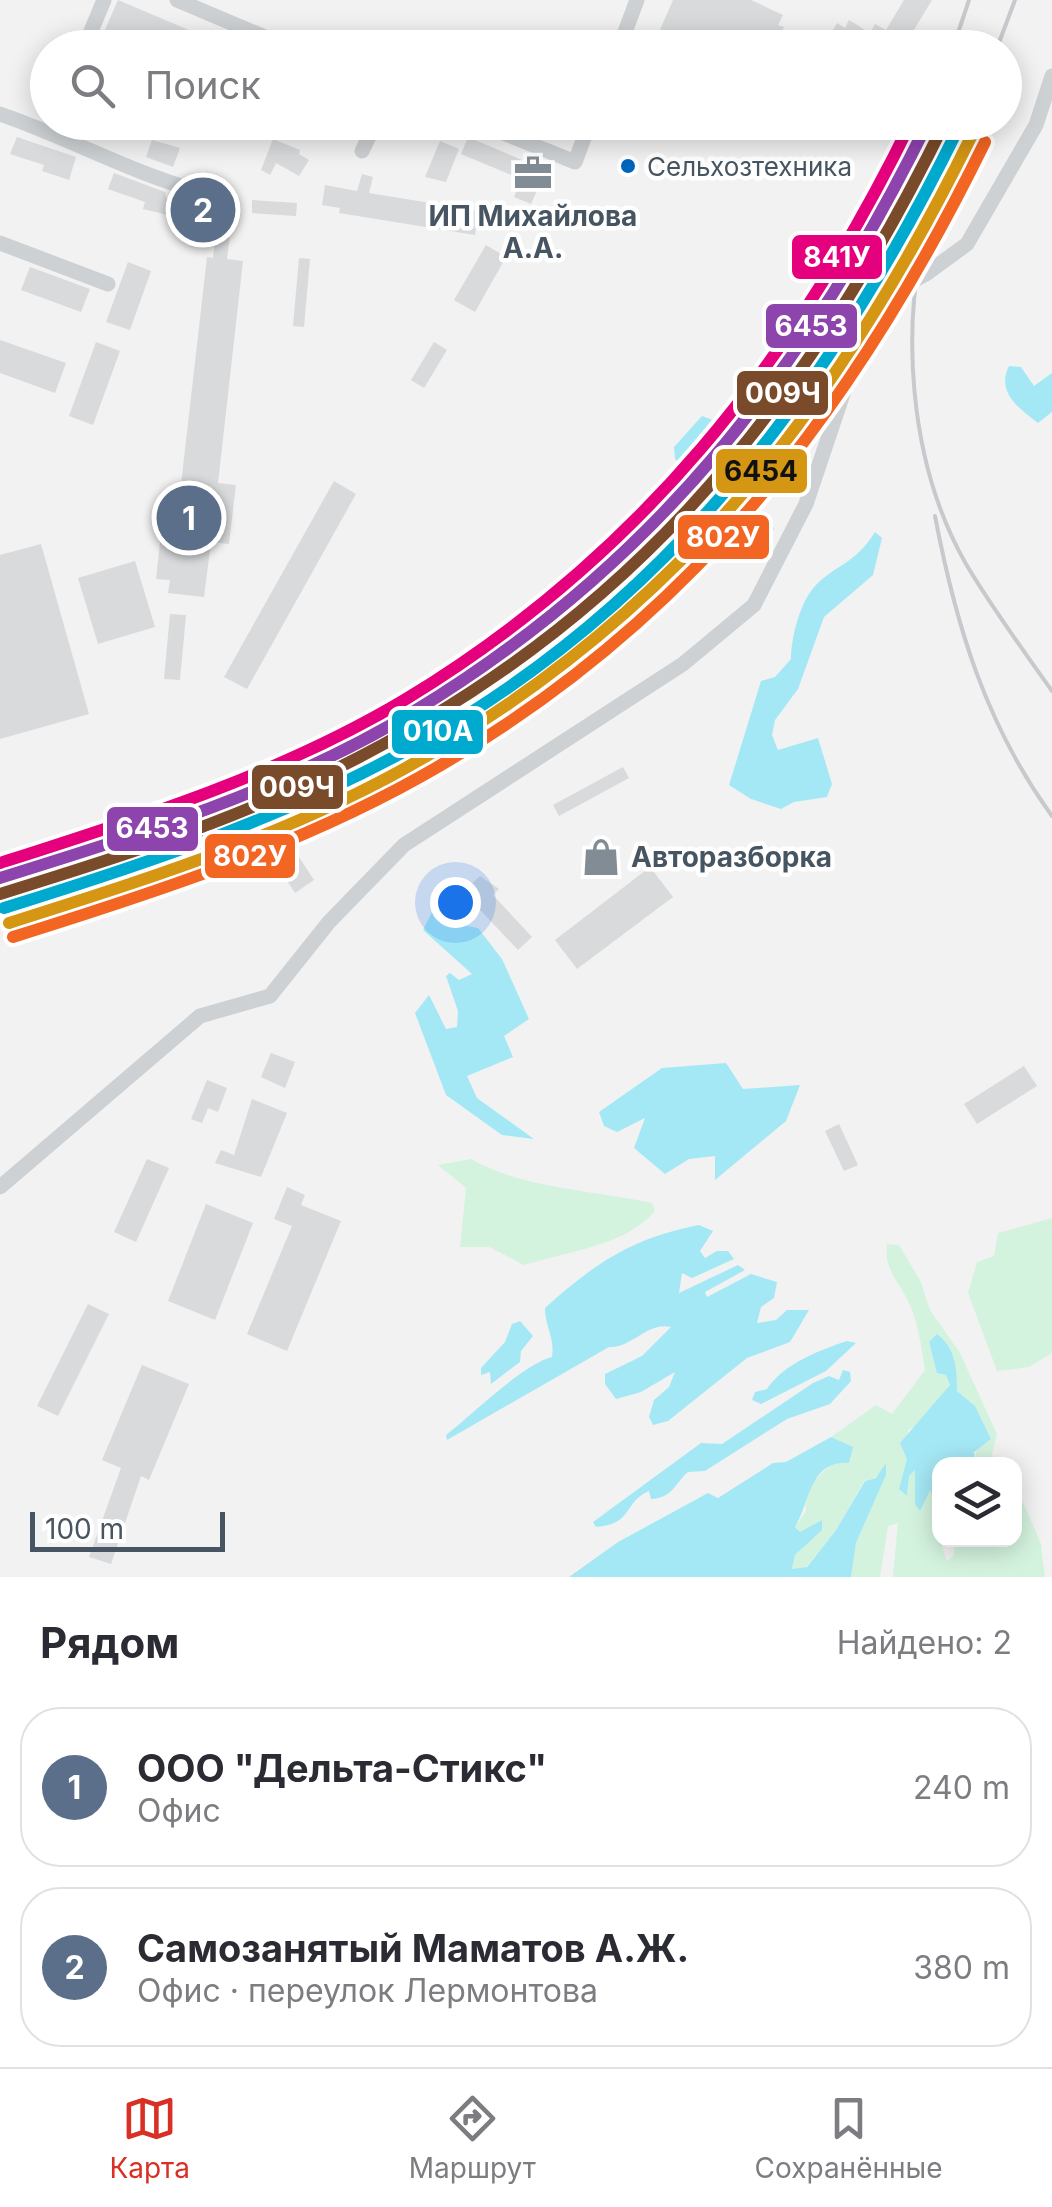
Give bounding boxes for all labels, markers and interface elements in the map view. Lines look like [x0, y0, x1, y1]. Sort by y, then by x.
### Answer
search box [30, 30, 1022, 140]
icon: search [65, 58, 120, 113]
text: Поиск [145, 62, 261, 108]
place label: Сельхозтехника [647, 151, 852, 182]
office icon: ИП Михайлова А.А. [512, 152, 554, 194]
marker: Сельхозтехника [618, 156, 638, 176]
pin: 2 [170, 172, 236, 248]
place label: ИП Михайлова А.А. [429, 199, 637, 265]
line badge: 841У [790, 233, 884, 281]
text: 841У [803, 240, 871, 274]
line badge: 6453 [764, 302, 859, 350]
text: 6453 [774, 309, 848, 343]
line badge: 009Ч [735, 369, 830, 417]
text: 009Ч [745, 376, 821, 410]
line badge: 6454 [714, 447, 809, 495]
text: 6454 [724, 454, 798, 488]
pin: 1 [156, 480, 222, 556]
line badge: 802У [676, 513, 771, 561]
text: 802У [686, 520, 760, 554]
line badge: 010А [390, 708, 485, 756]
text: 010А [403, 714, 473, 748]
line badge: 009Ч [250, 763, 345, 811]
text: 009Ч [259, 770, 335, 804]
line badge: 6453 [105, 805, 200, 853]
text: 6453 [115, 811, 189, 845]
line badge: 802У [203, 832, 297, 880]
shop icon: Авторазборка [580, 836, 622, 878]
text: 802У [213, 839, 287, 873]
place label: Авторазборка [631, 840, 832, 874]
your location [430, 877, 481, 928]
map controls [932, 1457, 1022, 1547]
button: layers [932, 1457, 1022, 1547]
scale bar [30, 1507, 225, 1552]
text: 100 m [45, 1512, 124, 1546]
text: Рядом [40, 1617, 179, 1668]
text: Найдено: 2 [837, 1623, 1012, 1662]
text: ООО "Дельта-Стикс" [137, 1745, 547, 1791]
text: 1 [68, 1768, 81, 1807]
text: 240 m [913, 1768, 1010, 1807]
text: Офис [137, 1791, 221, 1830]
text: Самозанятый Маматов А.Ж. [137, 1925, 689, 1971]
text: 2 [64, 1948, 85, 1987]
text: 380 m [913, 1948, 1010, 1987]
text: Офис · переулок Лермонтова [137, 1971, 598, 2010]
tab: Карта [109, 2091, 190, 2185]
tab: Маршрут [409, 2091, 536, 2185]
tab: Сохранённые [755, 2091, 943, 2185]

